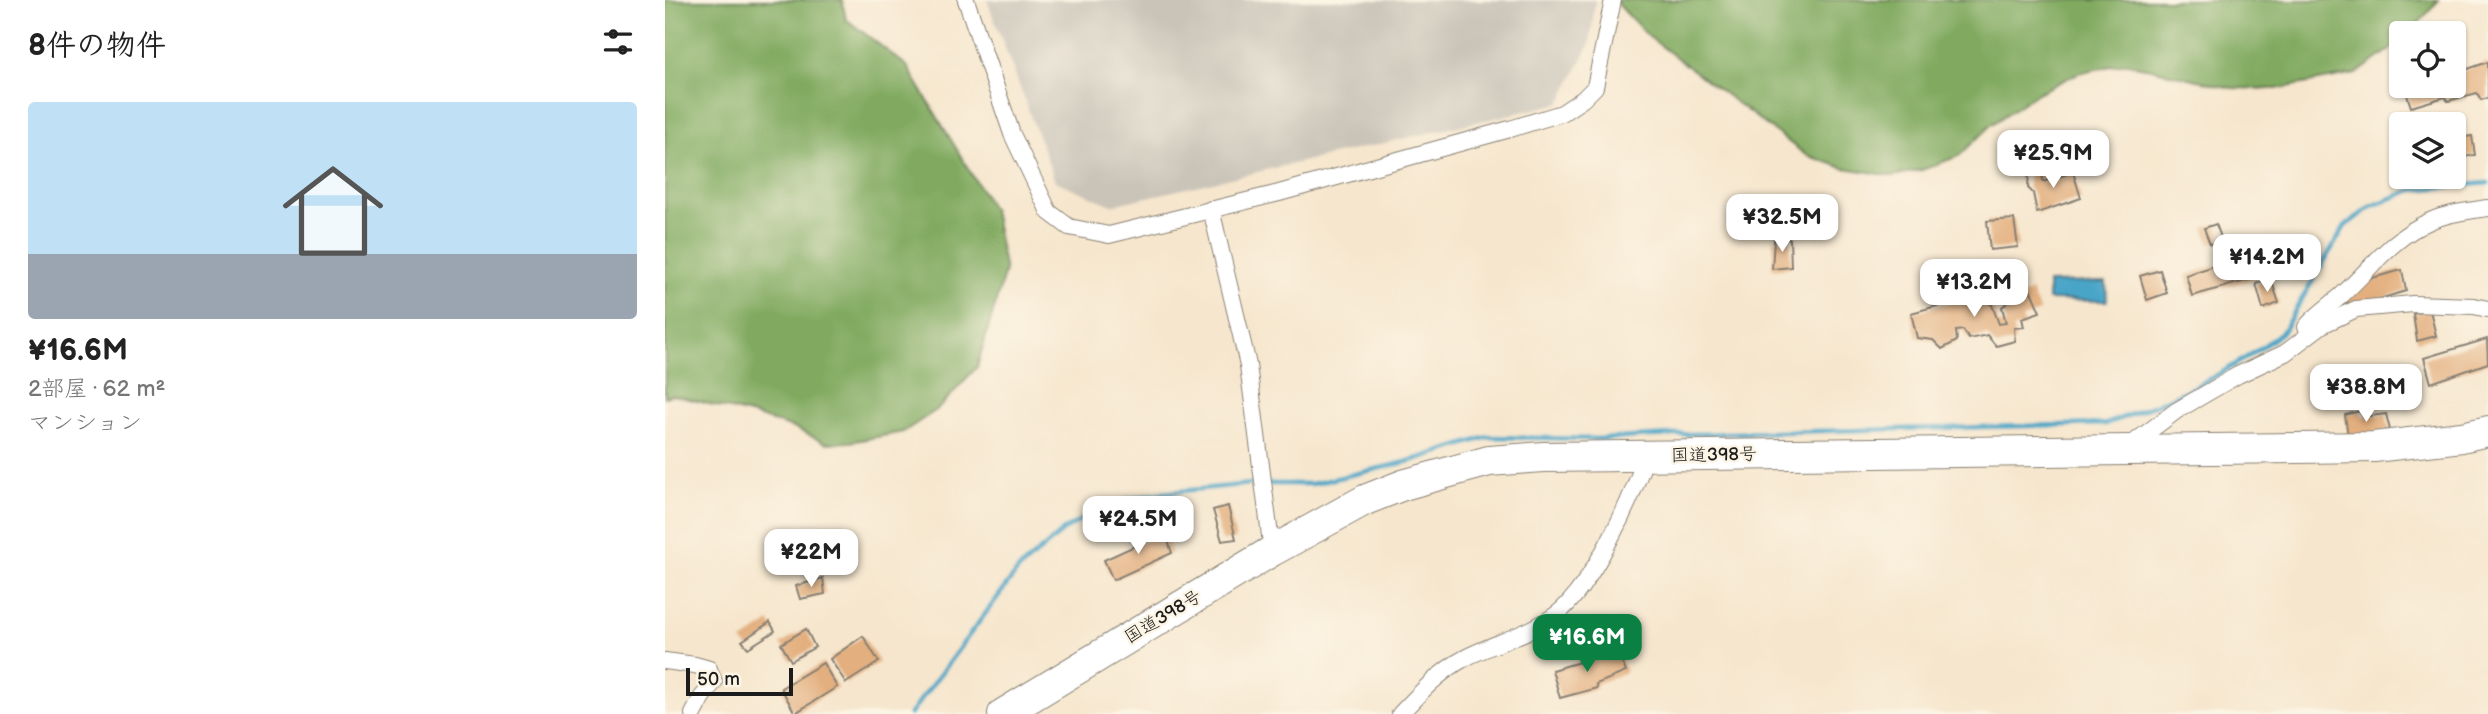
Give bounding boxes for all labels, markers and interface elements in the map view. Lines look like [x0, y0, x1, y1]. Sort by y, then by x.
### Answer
map controls [2389, 21, 2466, 189]
button: locate [2389, 21, 2466, 98]
icon: filters [599, 23, 637, 61]
text: 8件の物件 [28, 28, 166, 64]
button: layers [2389, 112, 2466, 189]
pin: ¥25.9M [1996, 130, 2110, 190]
text: ¥25.9M [2013, 139, 2093, 167]
icon: home [270, 148, 396, 274]
pin: ¥32.5M [1725, 194, 1839, 254]
text: ¥32.5M [1742, 203, 1822, 231]
pin: ¥14.2M [2210, 234, 2324, 294]
text: ¥14.2M [2229, 243, 2305, 271]
pin: ¥13.2M [1917, 260, 2031, 319]
text: ¥13.2M [1936, 268, 2012, 296]
text: ¥16.6M [28, 333, 128, 369]
pin: ¥38.8M [2309, 364, 2423, 424]
text: ¥38.8M [2326, 373, 2406, 401]
text: 2部屋 · 62 m² [28, 375, 165, 403]
text: マンション [28, 409, 142, 437]
street label: 国道398号 [1671, 444, 1757, 466]
pin: ¥24.5M [1081, 496, 1195, 556]
text: ¥24.5M [1099, 505, 1177, 533]
pin: ¥22M [770, 530, 852, 589]
text: ¥22M [780, 538, 842, 566]
street label: 国道398号 [1121, 586, 1205, 648]
pin: ¥16.6M [1530, 614, 1644, 674]
text: ¥16.6M [1549, 623, 1625, 651]
scale bar [686, 665, 793, 697]
text: 50 m [697, 668, 740, 691]

